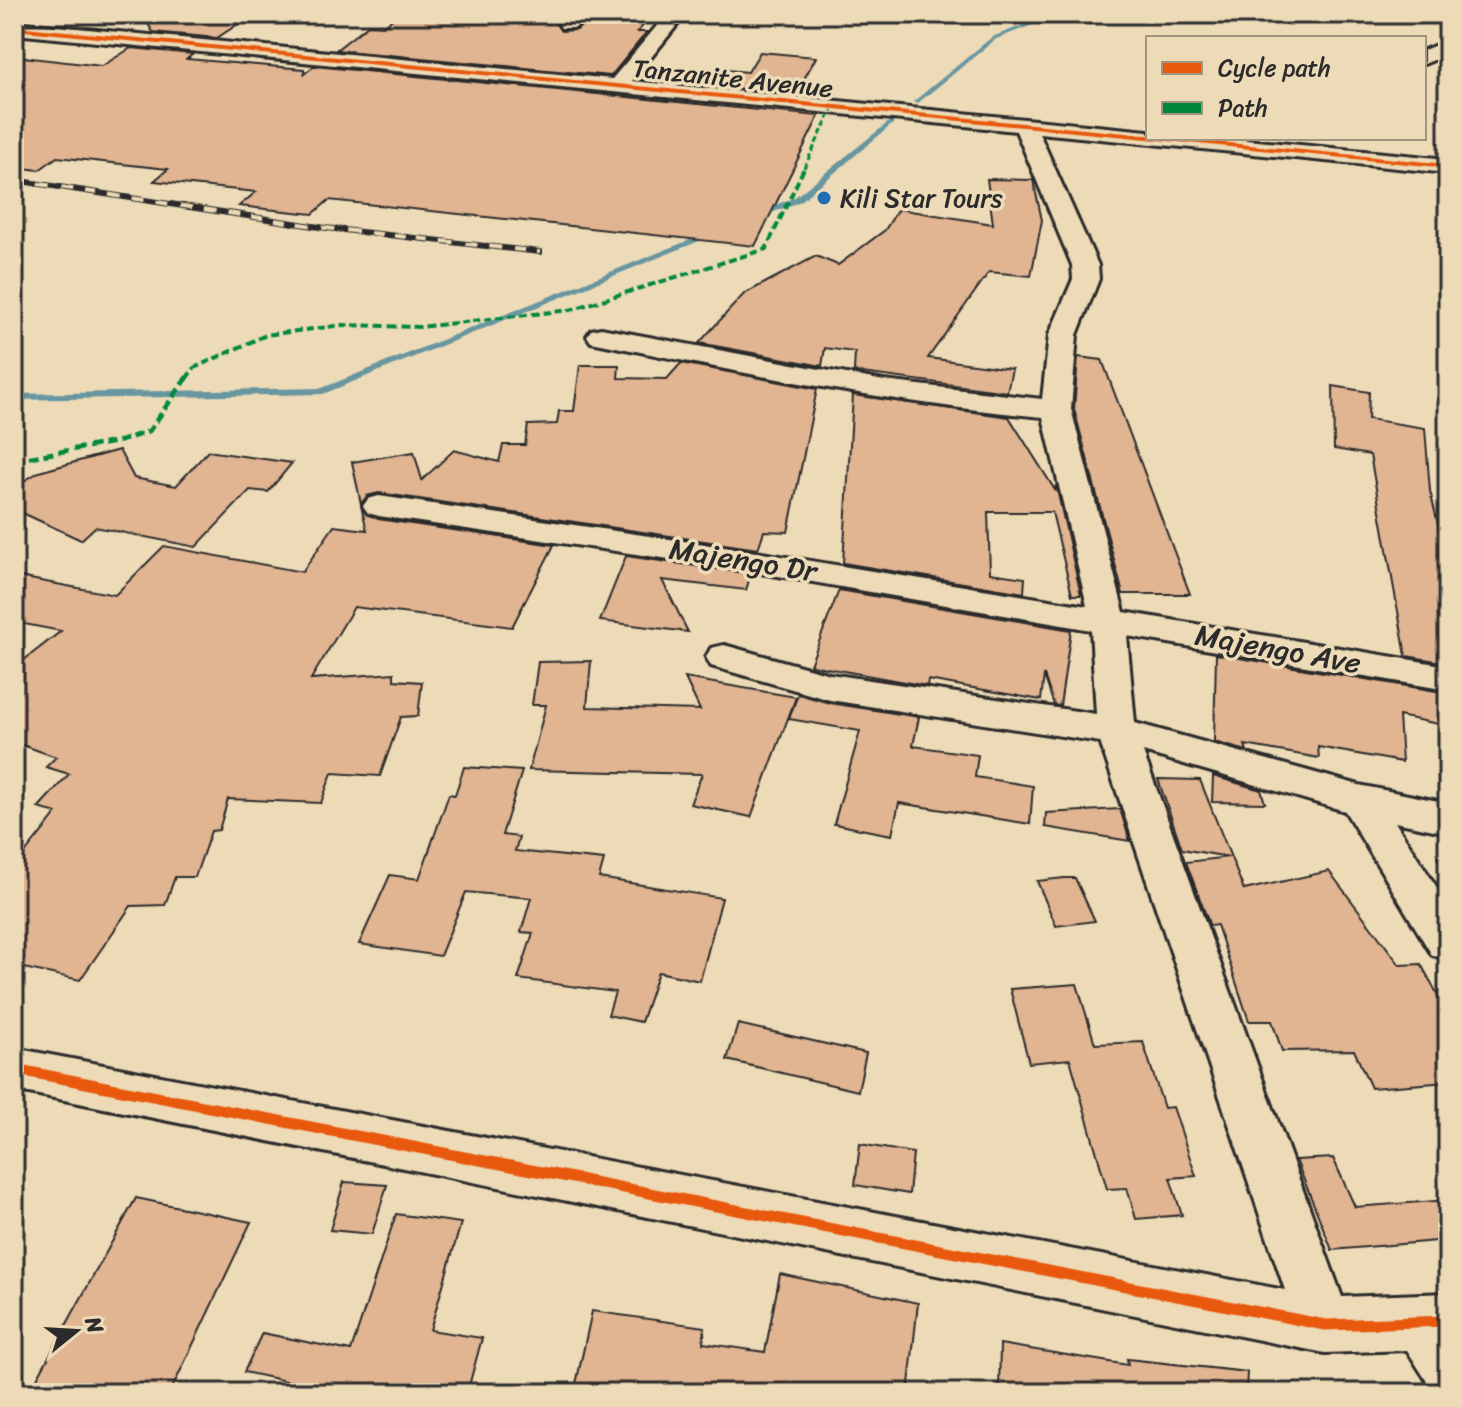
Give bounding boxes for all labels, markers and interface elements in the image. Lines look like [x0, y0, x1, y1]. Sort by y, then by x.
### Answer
legend [1146, 36, 1426, 140]
street label: Tanzanite Avenue [630, 45, 836, 111]
text: Cycle path [1218, 47, 1331, 89]
text: Path [1218, 87, 1268, 129]
place label: Kili Star Tours [840, 175, 1003, 221]
marker: Kili Star Tours [815, 189, 833, 207]
street label: Majengo Dr [665, 522, 822, 599]
street label: Majengo Ave [1191, 608, 1365, 690]
north arrow [36, 1291, 116, 1371]
text: N [73, 1311, 116, 1339]

